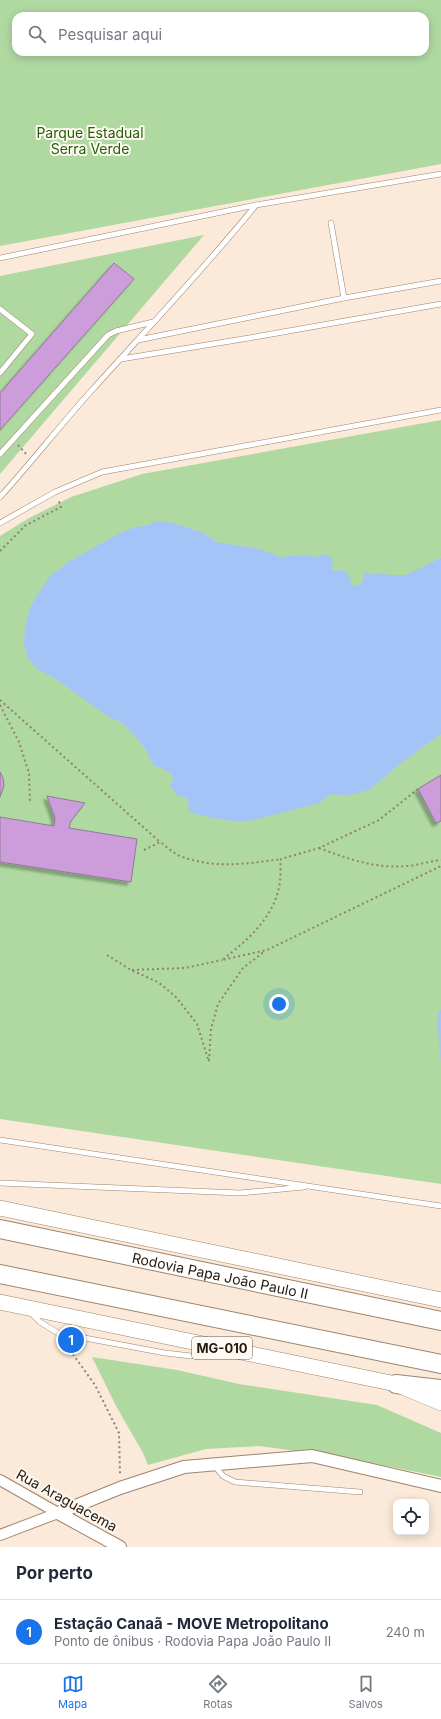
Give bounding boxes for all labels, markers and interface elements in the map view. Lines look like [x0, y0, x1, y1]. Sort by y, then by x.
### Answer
search box [12, 12, 429, 56]
icon: search [26, 23, 48, 45]
text: Pesquisar aqui [58, 25, 162, 44]
park label: Parque Estadual Serra Verde [36, 124, 144, 157]
your location [269, 994, 289, 1014]
street label: Rodovia Papa João Paulo II [131, 1248, 310, 1302]
pin: 1 [58, 1325, 84, 1355]
road number: MG-010 [192, 1337, 252, 1359]
street label: Rua Araguacema [14, 1465, 120, 1535]
map controls [393, 1499, 429, 1535]
button: locate [393, 1499, 429, 1535]
text: Por perto [16, 1563, 93, 1583]
text: Estação Canaã - MOVE Metropolitano [54, 1614, 329, 1633]
text: 1 [26, 1624, 32, 1640]
text: 240 m [386, 1624, 425, 1640]
text: Ponto de ônibus · Rodovia Papa João Paulo II [54, 1633, 331, 1649]
tab: Mapa [58, 1673, 87, 1711]
tab: Rotas [203, 1673, 232, 1711]
tab: Salvos [349, 1673, 383, 1711]

